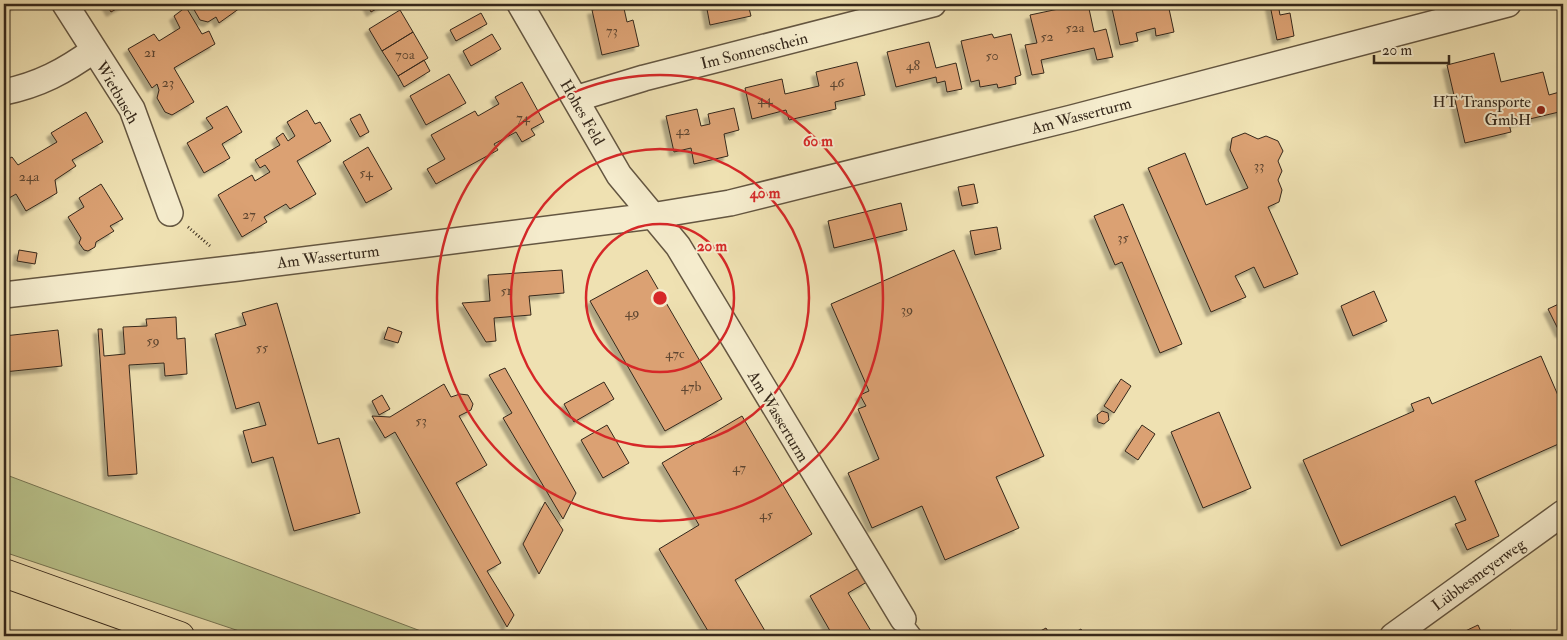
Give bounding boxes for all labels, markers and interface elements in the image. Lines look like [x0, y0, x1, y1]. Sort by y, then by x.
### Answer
house number: 52a [1066, 19, 1085, 36]
house number: 73 [606, 22, 618, 39]
street label: Im Sonnenschein [699, 28, 810, 74]
house number: 52 [1040, 28, 1054, 45]
scale bar [1374, 32, 1450, 64]
text: 20 m [1382, 41, 1412, 60]
house number: 21 [144, 44, 156, 61]
house number: 70a [395, 46, 415, 63]
house number: 50 [985, 47, 999, 64]
street label: Wietbusch [91, 57, 143, 128]
house number: 48 [906, 57, 920, 74]
house number: 23 [162, 74, 174, 91]
house number: 46 [830, 74, 845, 91]
street label: Hohes Feld [555, 76, 609, 149]
house number: 44 [757, 91, 774, 108]
place label: HT Transporte GmbH [1433, 92, 1531, 130]
street label: Am Wasserturm [1028, 93, 1134, 139]
marker: HT Transporte GmbH [1535, 104, 1547, 116]
house number: 74 [516, 109, 531, 126]
house number: 42 [676, 122, 690, 139]
text: 60 m [803, 132, 833, 151]
house number: 33 [1254, 157, 1264, 174]
house number: 54 [359, 164, 374, 181]
house number: 24a [19, 168, 39, 185]
text: 40 m [749, 184, 781, 203]
house number: 27 [242, 206, 256, 223]
house number: 35 [1117, 229, 1130, 246]
text: 20 m [697, 237, 727, 256]
street label: Am Wasserturm [275, 241, 381, 273]
house number: 51 [500, 282, 512, 299]
centre of rings [651, 289, 669, 307]
house number: 39 [901, 301, 913, 318]
house number: 49 [625, 304, 639, 321]
house number: 59 [146, 332, 160, 349]
house number: 55 [256, 339, 269, 356]
house number: 47c [665, 345, 685, 362]
street label: Am Wasserturm [743, 366, 814, 466]
house number: 47b [681, 378, 701, 395]
house number: 53 [415, 412, 427, 429]
house number: 47 [732, 459, 746, 476]
house number: 45 [759, 506, 774, 523]
street label: Lübbesmeyerweg [1428, 534, 1530, 615]

